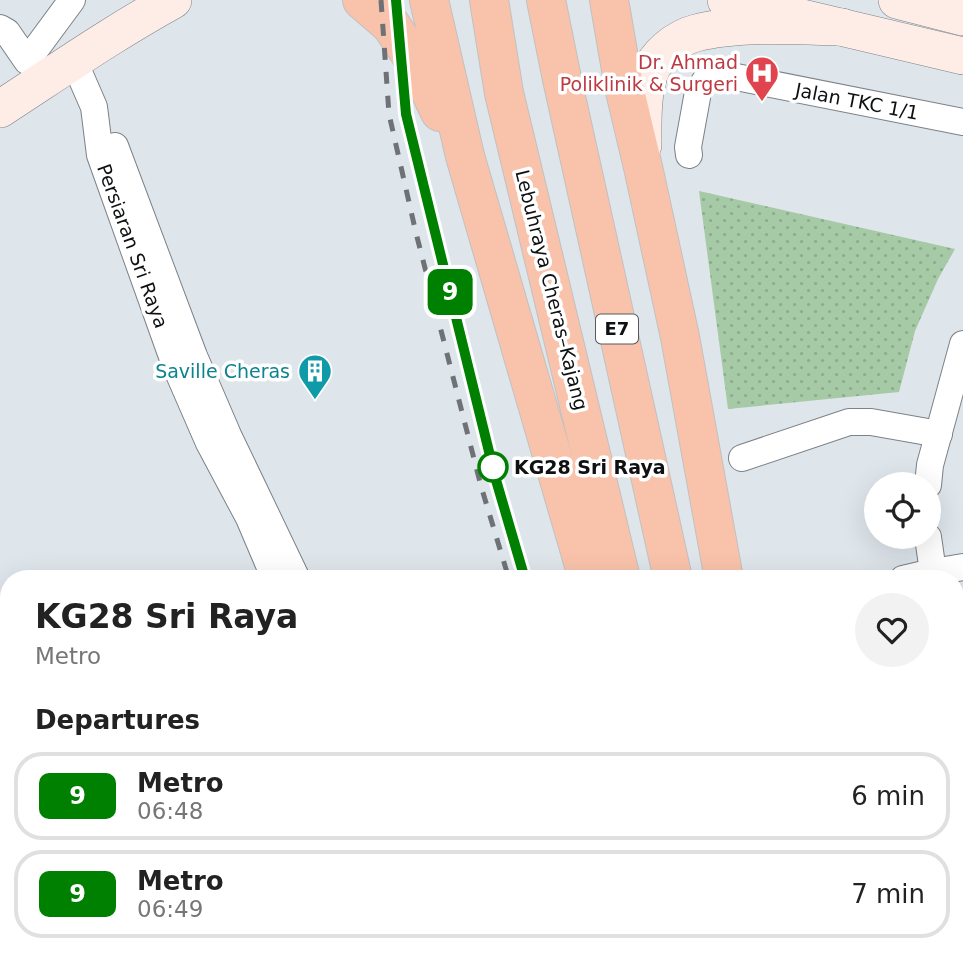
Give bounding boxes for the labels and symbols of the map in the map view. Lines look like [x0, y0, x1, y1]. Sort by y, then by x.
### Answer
place label: Dr. Ahmad Poliklinik & Surgeri [560, 51, 738, 95]
hospital icon: Dr. Ahmad Poliklinik & Surgeri [743, 54, 781, 103]
street label: Jalan TKC 1/1 [792, 78, 921, 124]
street label: Persiaran Sri Raya [93, 161, 173, 331]
street label: Lebuhraya Cheras–Kajang [511, 167, 593, 413]
line badge: 9 [427, 269, 473, 315]
road number: E7 [596, 314, 638, 344]
building icon: Saville Cheras [296, 352, 334, 401]
place label: Saville Cheras [155, 360, 290, 382]
marker: KG28 Sri Raya [478, 452, 508, 482]
place label: KG28 Sri Raya [514, 456, 666, 478]

